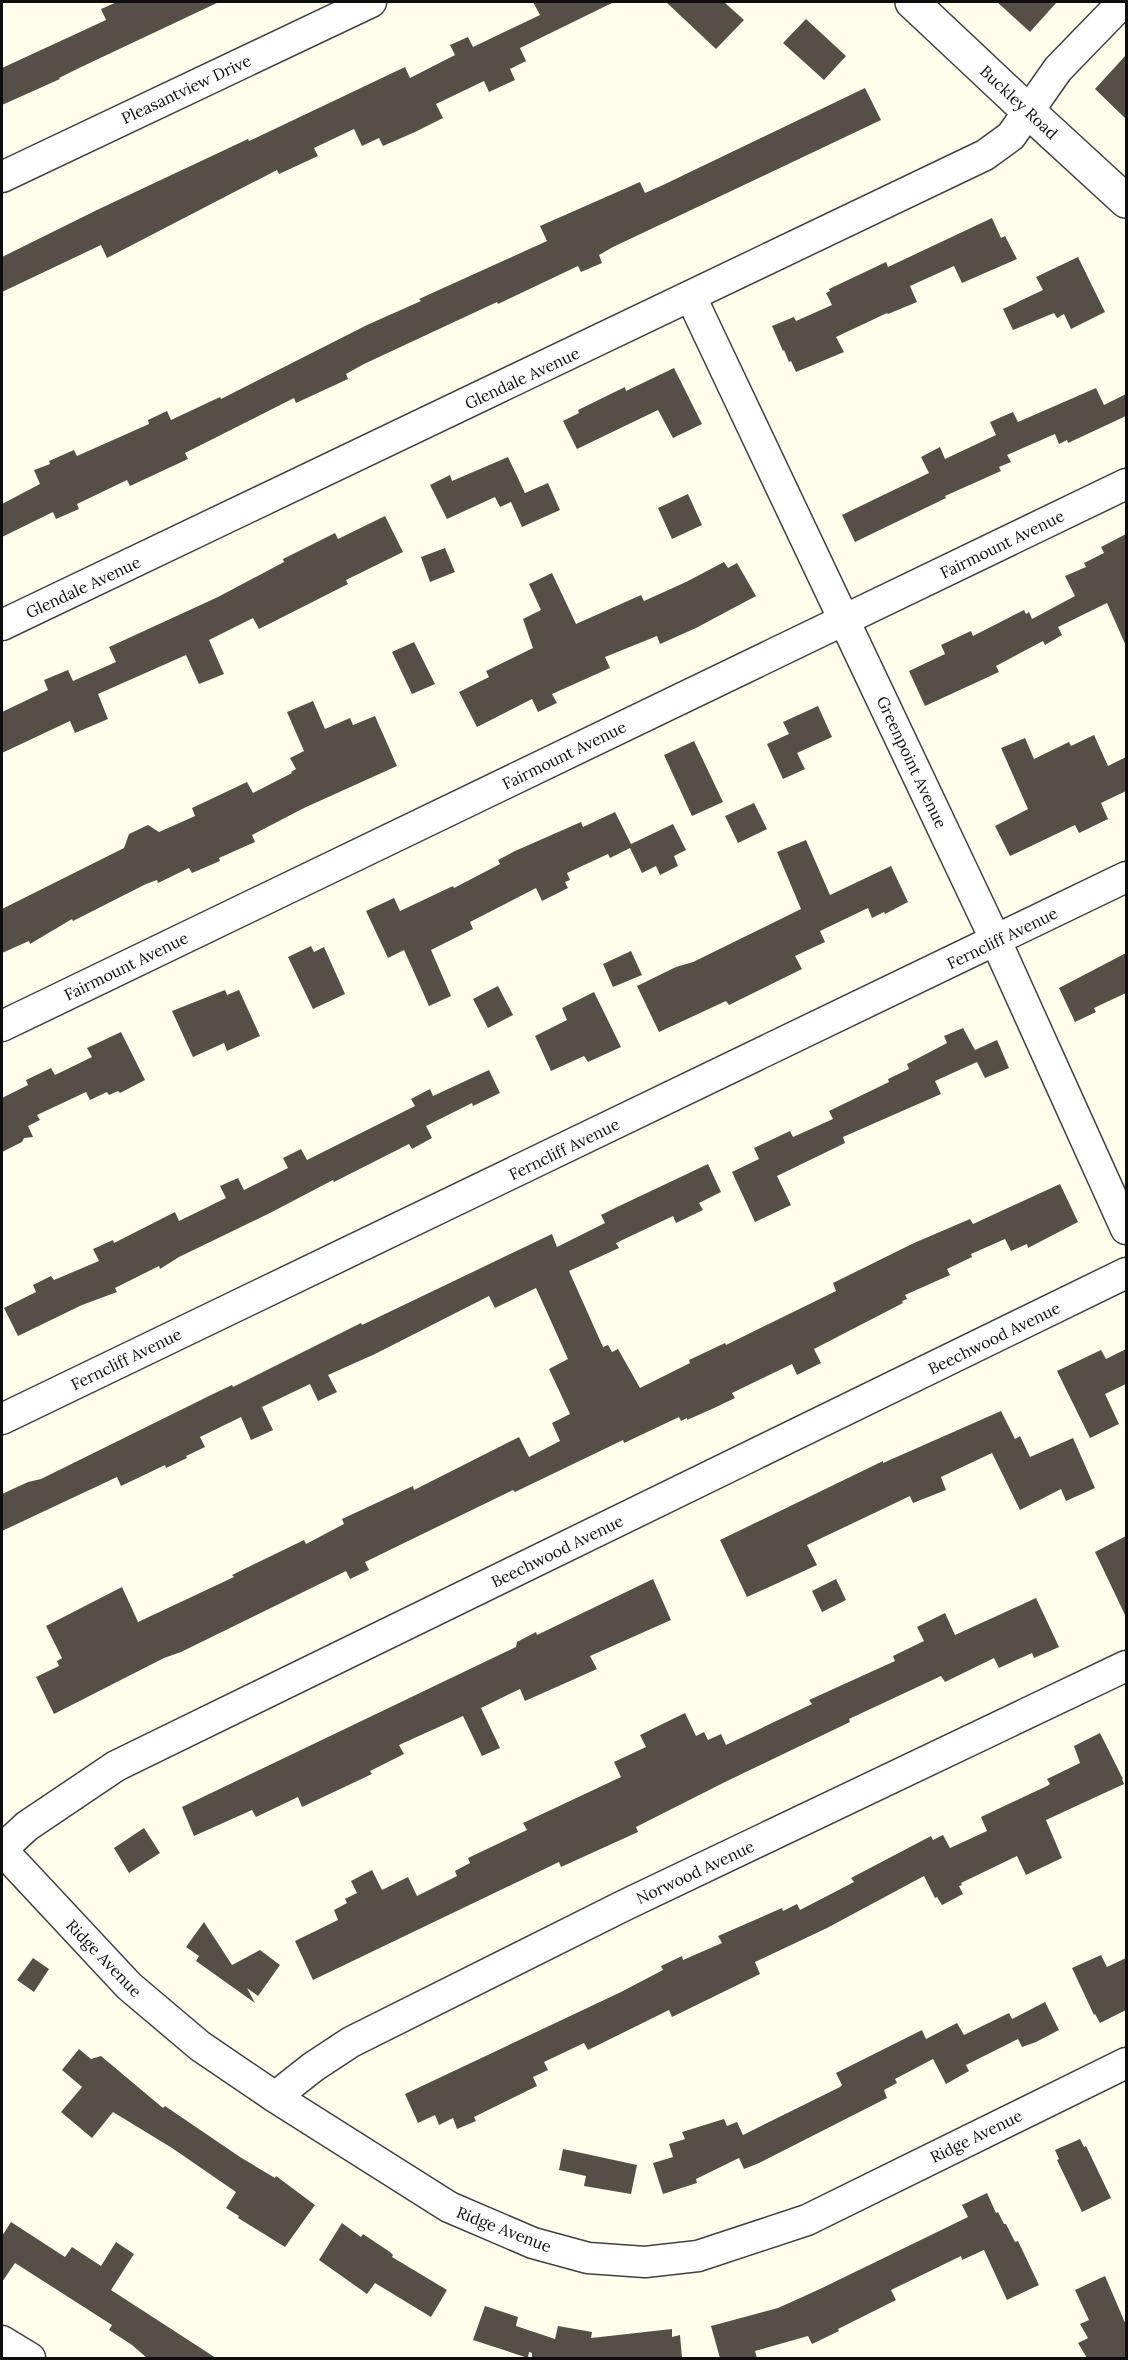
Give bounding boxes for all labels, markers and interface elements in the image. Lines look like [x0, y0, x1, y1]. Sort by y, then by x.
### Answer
street label: Pleasantview Drive [118, 50, 254, 128]
street label: Buckley Road [976, 61, 1062, 143]
street label: Glendale Avenue [461, 343, 583, 413]
street label: Fairmount Avenue [937, 505, 1067, 583]
street label: Glendale Avenue [22, 552, 144, 622]
street label: Greenpoint Avenue [873, 693, 952, 832]
street label: Fairmount Avenue [499, 716, 629, 794]
street label: Ferncliff Avenue [943, 902, 1061, 973]
street label: Fairmount Avenue [61, 927, 191, 1005]
street label: Ferncliff Avenue [505, 1113, 623, 1184]
street label: Beechwood Avenue [925, 1297, 1064, 1379]
street label: Ferncliff Avenue [67, 1323, 185, 1394]
street label: Beechwood Avenue [488, 1510, 627, 1592]
street label: Norwood Avenue [633, 1836, 757, 1908]
street label: Ridge Avenue [62, 1915, 146, 2001]
street label: Ridge Avenue [927, 2105, 1026, 2167]
street label: Ridge Avenue [454, 2202, 555, 2256]

